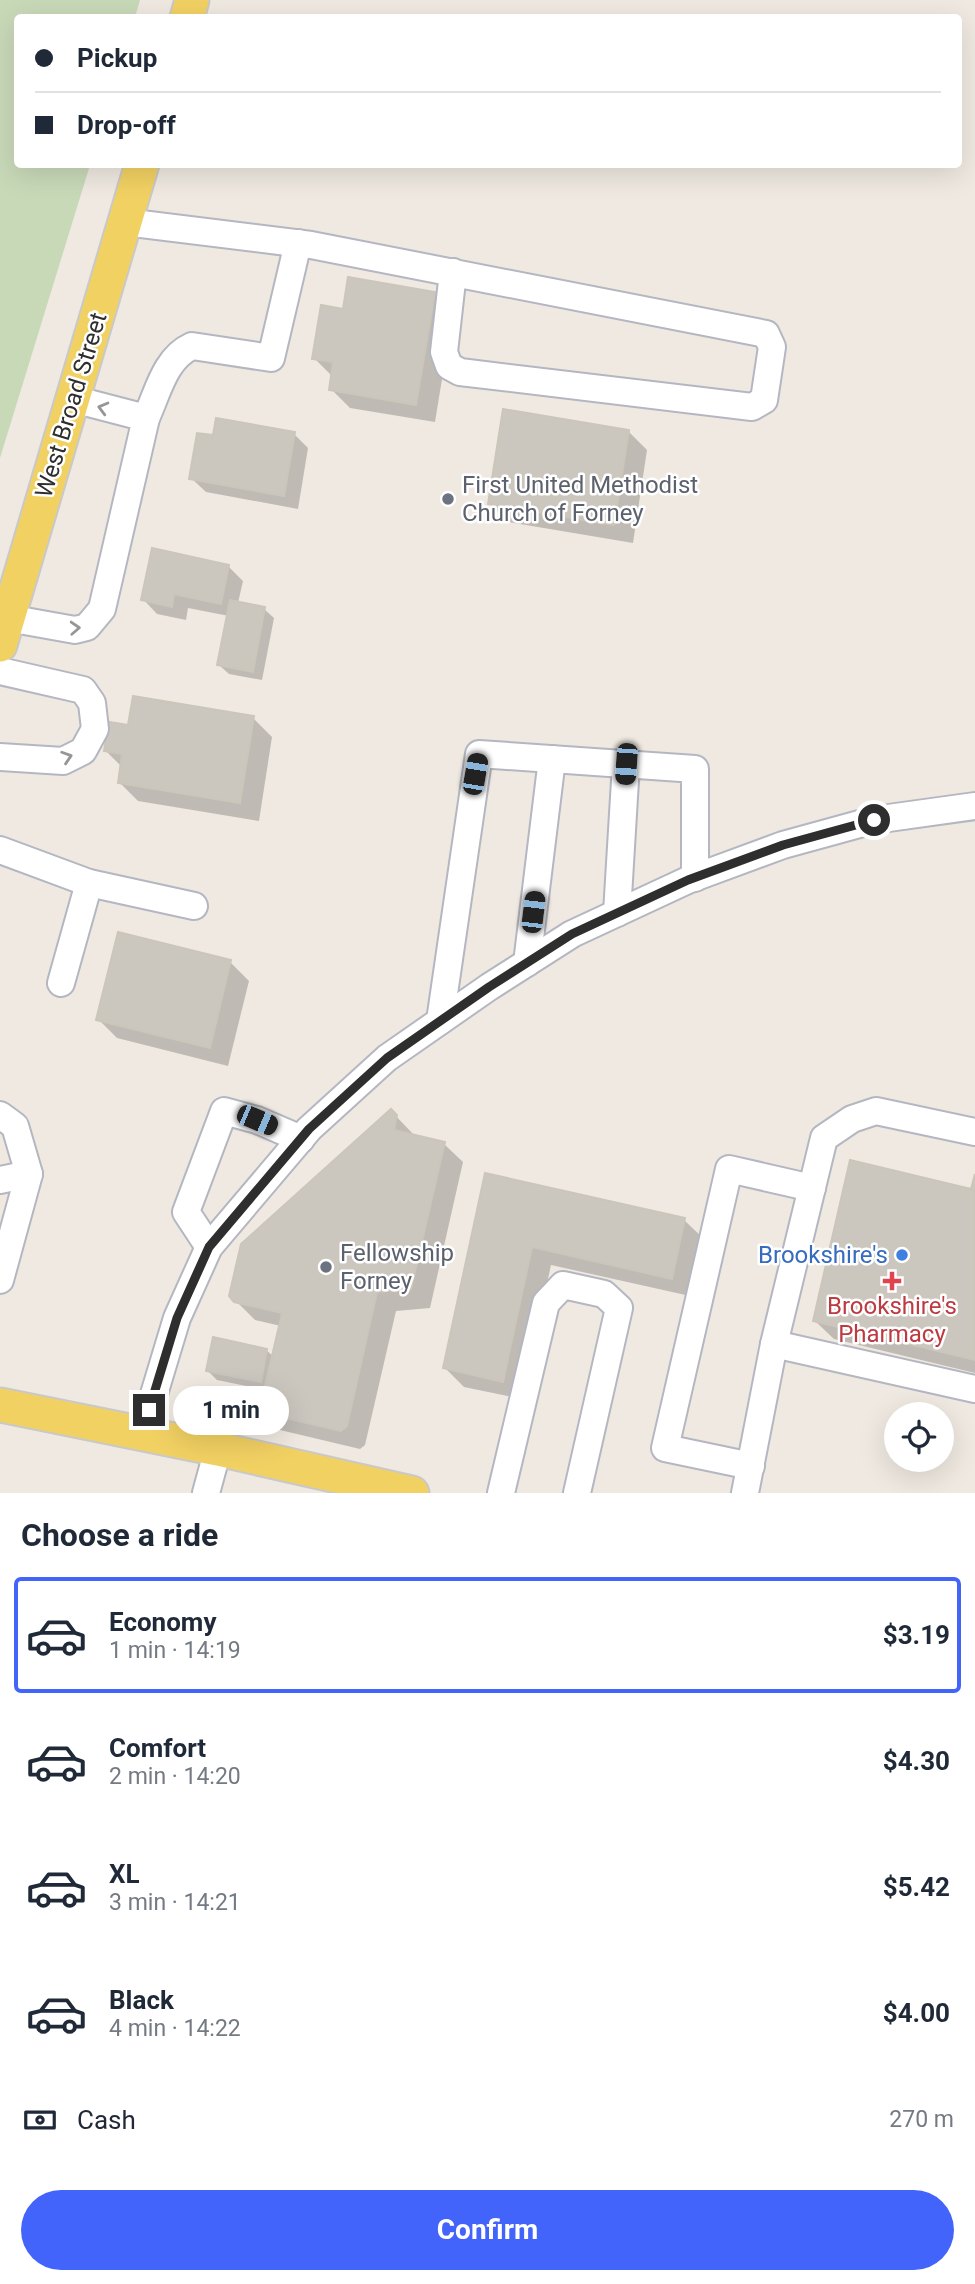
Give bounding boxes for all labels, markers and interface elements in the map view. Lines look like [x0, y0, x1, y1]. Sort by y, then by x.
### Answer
text: Pickup [77, 43, 157, 73]
text: Drop-off [77, 110, 176, 140]
street label: West Broad Street [30, 309, 113, 501]
one-way arrow [97, 401, 109, 416]
place label: First United Methodist Church of Forney [462, 471, 698, 527]
marker: First United Methodist Church of Forney [440, 491, 456, 507]
one-way arrow [70, 620, 81, 635]
car [615, 742, 638, 786]
one-way arrow [61, 751, 73, 765]
car [462, 751, 489, 797]
route start [858, 804, 890, 836]
car [521, 890, 546, 934]
car [234, 1102, 281, 1138]
place label: Fellowship Forney [340, 1239, 454, 1295]
place label: Brookshire's [758, 1241, 888, 1269]
marker: Brookshire's [894, 1247, 910, 1263]
marker: Fellowship Forney [318, 1259, 334, 1275]
marker: Brookshire's Pharmacy [884, 1273, 900, 1289]
place label: Brookshire's Pharmacy [827, 1292, 957, 1348]
callout: 1 min [174, 1386, 289, 1434]
route end [133, 1394, 165, 1426]
text: 1 min [202, 1397, 260, 1424]
map controls [884, 1402, 954, 1472]
button: locate [884, 1402, 954, 1472]
text: Choose a ride [21, 1516, 218, 1554]
icon: car [25, 1604, 88, 1667]
text: Economy [109, 1607, 216, 1637]
text: $3.19 [883, 1620, 950, 1650]
text: 1 min · 14:19 [109, 1637, 241, 1664]
icon: car [25, 1730, 88, 1793]
text: Comfort [109, 1733, 206, 1763]
text: $4.30 [883, 1746, 950, 1776]
text: 2 min · 14:20 [109, 1763, 241, 1790]
icon: car [25, 1856, 88, 1919]
text: XL [109, 1859, 140, 1889]
text: $5.42 [883, 1872, 950, 1902]
text: 3 min · 14:21 [109, 1889, 241, 1916]
icon: car [25, 1982, 88, 2045]
text: Black [109, 1985, 174, 2015]
text: $4.00 [883, 1998, 950, 2028]
text: 4 min · 14:22 [109, 2015, 241, 2042]
icon: cash [21, 2101, 59, 2139]
text: Cash [77, 2105, 136, 2135]
text: 270 m [889, 2106, 954, 2133]
button: Confirm [21, 2190, 954, 2270]

